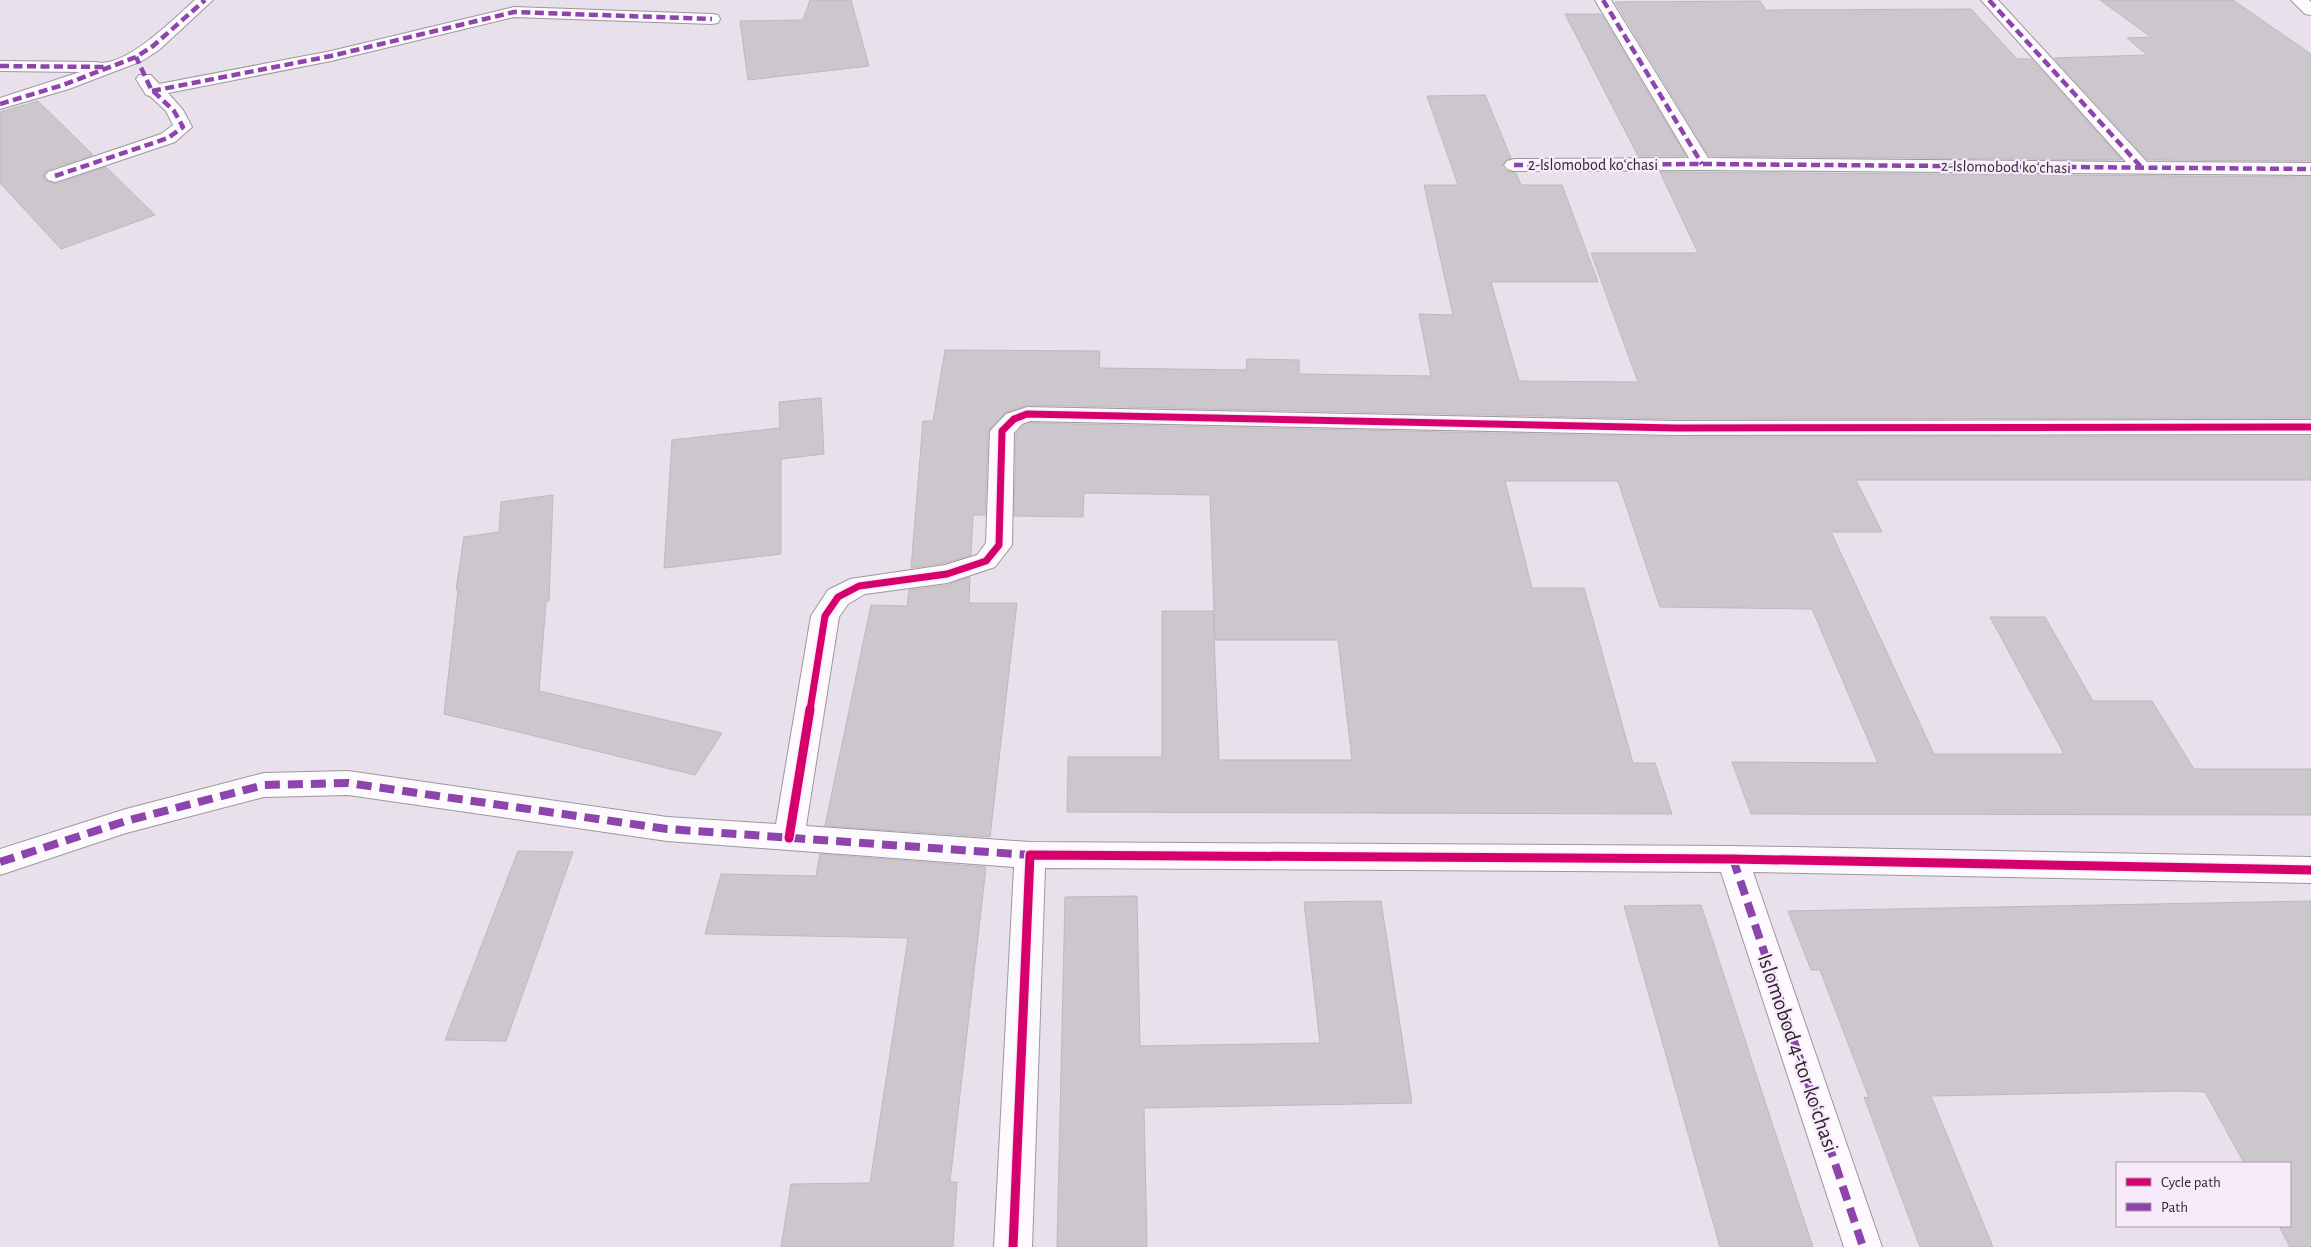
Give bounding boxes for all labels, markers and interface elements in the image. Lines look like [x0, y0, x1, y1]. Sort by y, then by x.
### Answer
street label: 2-Islomobod koʻchasi [1528, 157, 1658, 173]
street label: 2-Islomobod koʻchasi [1941, 158, 2071, 176]
street label: Islomobod 4-tor koʻchasi [1754, 951, 1842, 1155]
legend [2116, 1162, 2291, 1227]
text: Cycle path [2161, 1175, 2221, 1190]
text: Path [2161, 1200, 2188, 1215]

